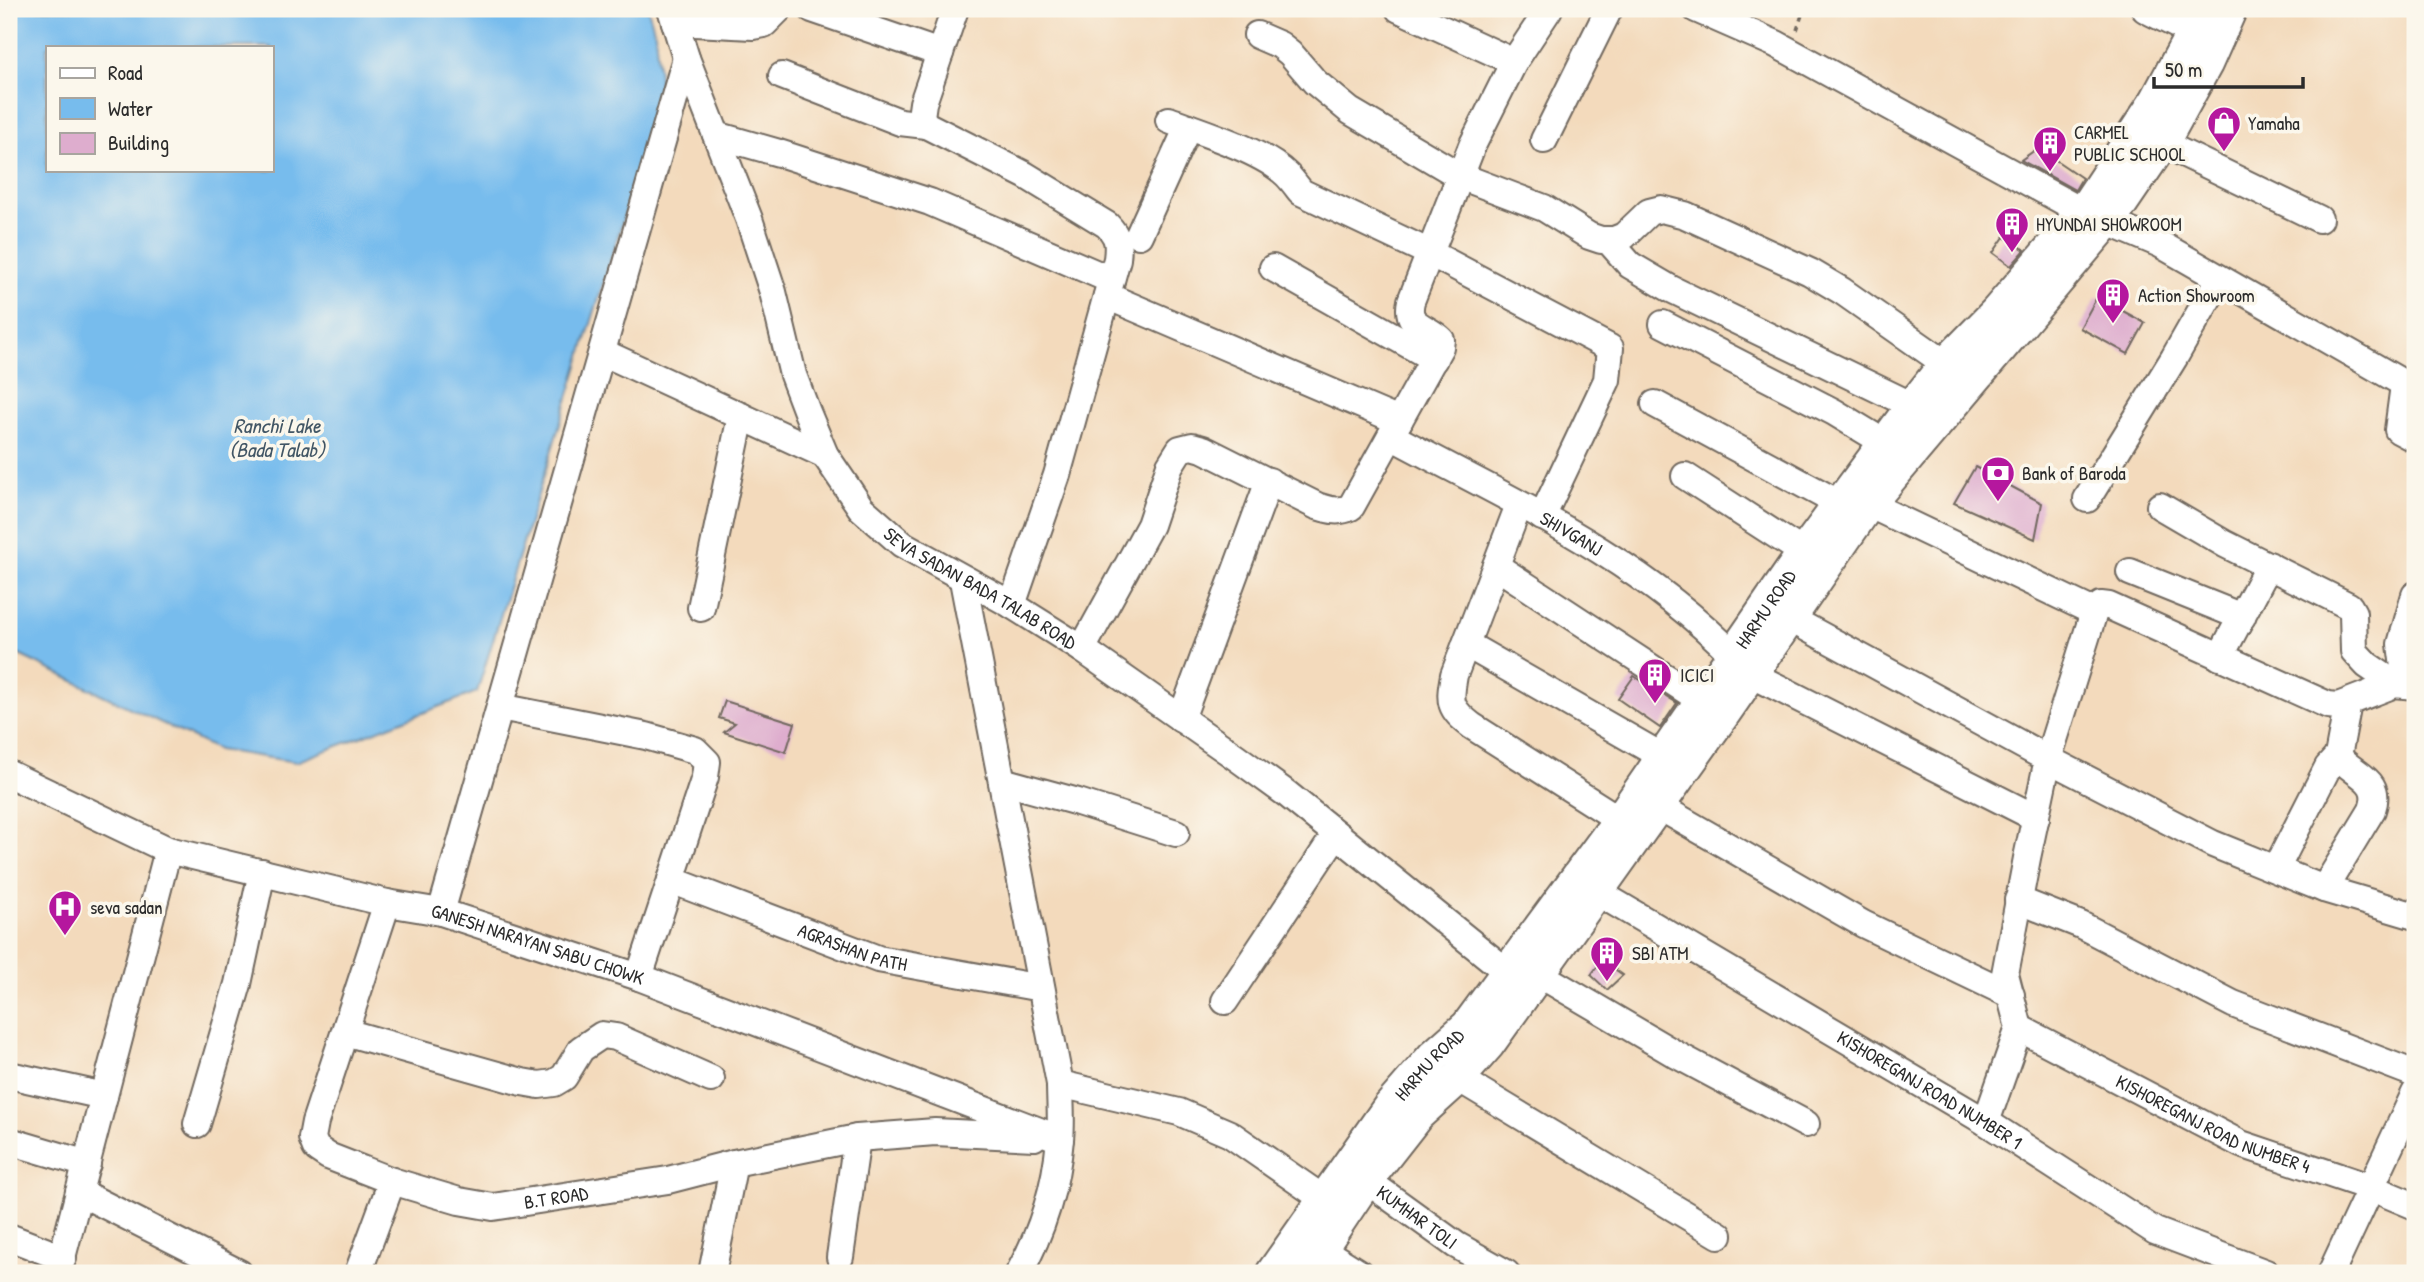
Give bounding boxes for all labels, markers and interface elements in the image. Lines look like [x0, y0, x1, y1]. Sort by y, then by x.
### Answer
legend [46, 46, 273, 172]
scale bar [2154, 46, 2303, 90]
text: 50 m [2165, 55, 2202, 84]
text: Road [108, 58, 142, 87]
text: Water [108, 94, 153, 123]
shop icon: Yamaha [2205, 104, 2243, 153]
place label: Yamaha [2248, 110, 2300, 136]
place label: CARMEL PUBLIC SCHOOL [2074, 119, 2186, 167]
building icon: CARMEL PUBLIC SCHOOL [2031, 124, 2069, 173]
text: Building [108, 128, 169, 157]
building icon: HYUNDAI SHOWROOM [1993, 205, 2031, 254]
place label: HYUNDAI SHOWROOM [2036, 211, 2182, 237]
building icon: Action Showroom [2094, 276, 2132, 325]
place label: Action Showroom [2138, 282, 2255, 308]
water label: Ranchi Lake (Bada Talab) [229, 411, 326, 464]
bank icon: Bank of Baroda [1979, 454, 2017, 503]
place label: Bank of Baroda [2022, 460, 2126, 486]
street label: SHIVGANJ [1536, 505, 1608, 562]
street label: SEVA SADAN BADA TALAB ROAD [878, 521, 1082, 655]
street label: HARMU ROAD [1729, 564, 1802, 654]
building icon: ICICI [1636, 656, 1674, 705]
place label: ICICI [1680, 662, 1714, 688]
hospital icon: seva sadan [46, 888, 84, 937]
place label: seva sadan [90, 894, 163, 920]
street label: GANESH NARAYAN SABU CHOWK [429, 898, 647, 991]
street label: AGRASHAN PATH [794, 917, 909, 977]
building icon: SBI ATM [1588, 934, 1626, 983]
place label: SBI ATM [1632, 940, 1689, 966]
street label: HARMU ROAD [1388, 1023, 1469, 1106]
street label: KISHOREGANJ ROAD NUMBER 1 [1833, 1024, 2027, 1155]
street label: KISHOREGANJ ROAD NUMBER 4 [2112, 1068, 2314, 1179]
street label: B.T ROAD [522, 1179, 590, 1215]
street label: KUMHAR TOLI [1371, 1179, 1463, 1255]

